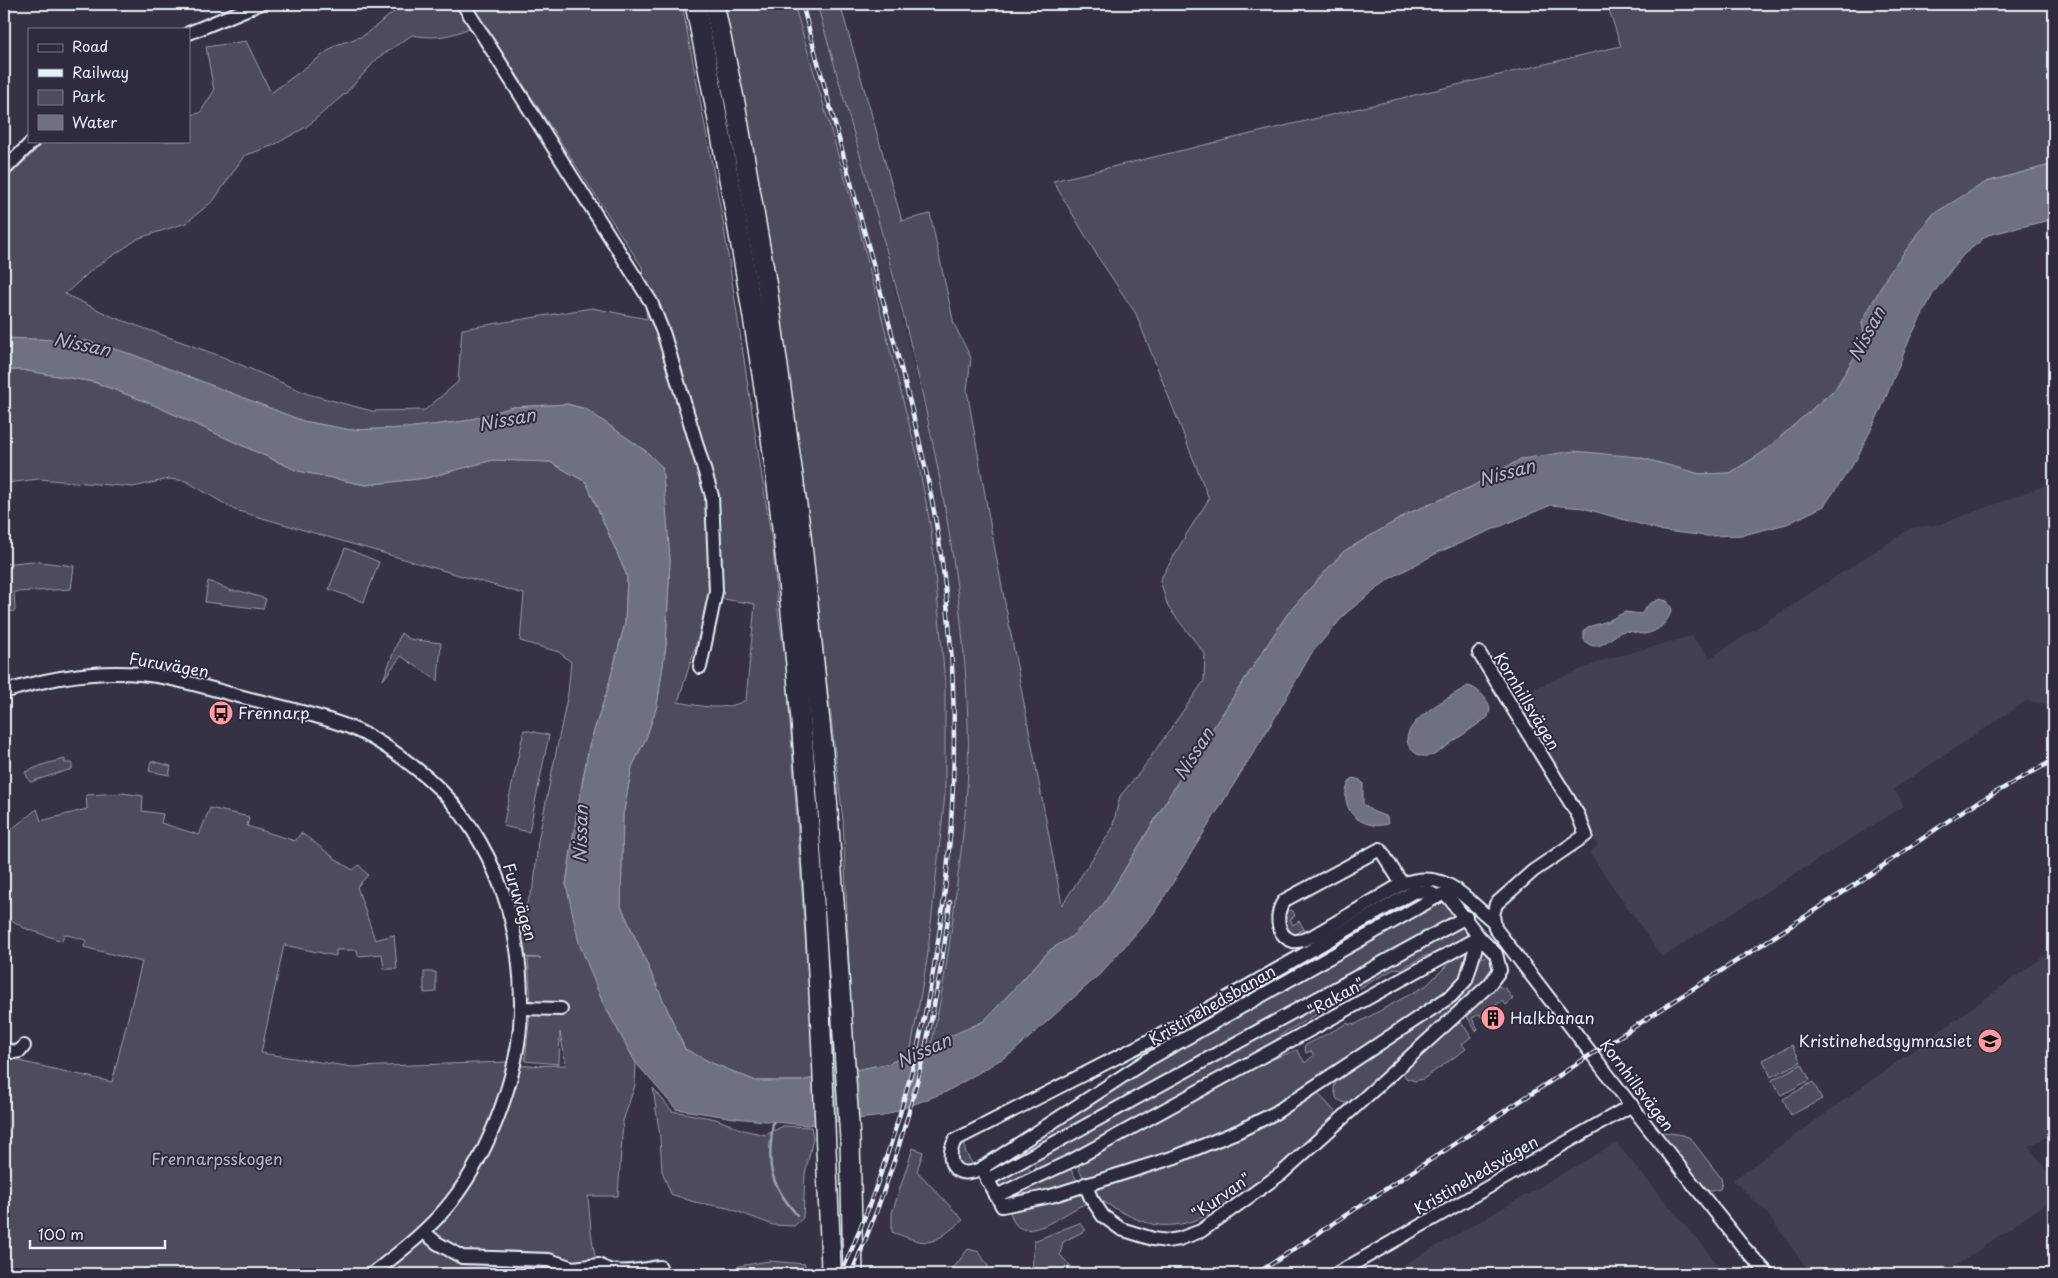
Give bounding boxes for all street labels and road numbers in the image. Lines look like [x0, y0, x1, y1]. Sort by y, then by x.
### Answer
street label: Furuvägen [127, 645, 211, 683]
street label: Kornhillsvägen [1489, 647, 1567, 754]
street label: Furuvägen [498, 860, 544, 944]
street label: Kristinehedsbanan [1143, 958, 1280, 1050]
street label: "Rakan" [1302, 971, 1369, 1022]
street label: Kornhillsvägen [1595, 1033, 1681, 1136]
street label: Kristinehedsvägen [1409, 1129, 1542, 1219]
street label: "Kurvan" [1186, 1166, 1255, 1225]

